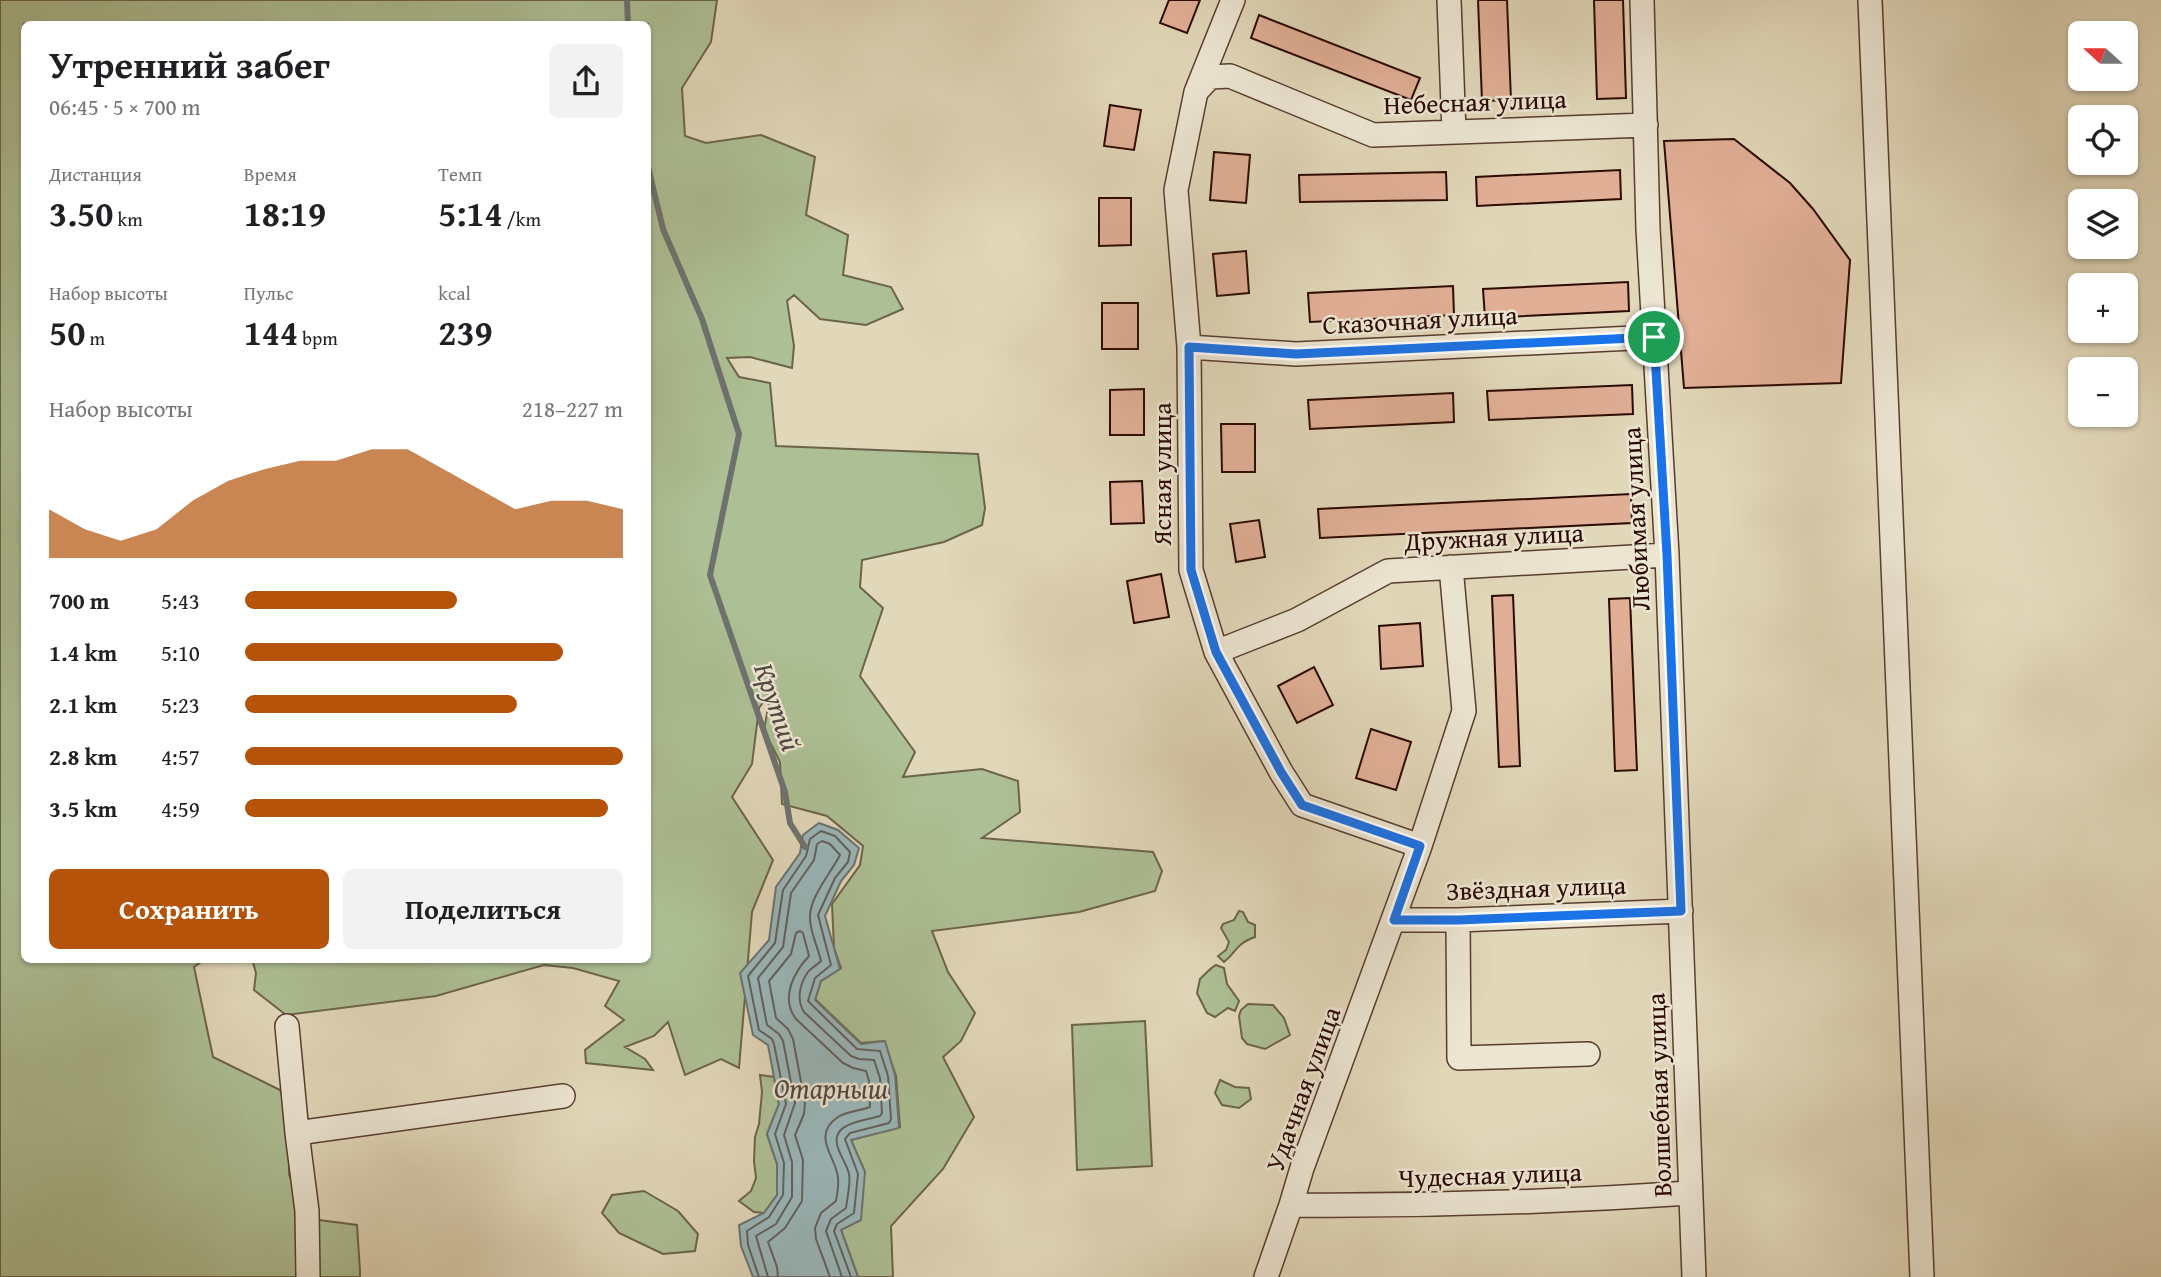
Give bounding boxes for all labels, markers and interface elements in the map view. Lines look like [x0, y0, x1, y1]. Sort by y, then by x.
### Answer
north arrow [2068, 21, 2138, 91]
map controls [2068, 21, 2138, 427]
text: Утренний забег [49, 36, 330, 92]
button: share [549, 44, 623, 118]
street label: Небесная улица [1383, 79, 1568, 124]
text: 06:45 · 5 × 700 m [49, 90, 201, 123]
button: locate [2068, 105, 2138, 175]
text: Дистанция [49, 160, 142, 188]
text: Время [244, 160, 297, 188]
text: Темп [438, 160, 482, 188]
text: 3.50 [49, 188, 113, 239]
text: 18:19 [244, 188, 326, 239]
text: 5:14 [438, 188, 503, 239]
button: layers [2068, 189, 2138, 259]
text: km [113, 205, 143, 233]
text: /km [503, 205, 541, 233]
button: + [2068, 273, 2138, 343]
text: Набор высоты [49, 279, 168, 307]
text: Пульс [244, 279, 293, 307]
text: kcal [438, 279, 471, 307]
street label: Сказочная улица [1322, 295, 1519, 344]
text: 50 [49, 307, 85, 358]
text: 144 [244, 307, 298, 358]
text: 239 [438, 307, 493, 358]
pin [1624, 307, 1684, 367]
icon: arrive [1635, 318, 1673, 356]
text: m [85, 324, 105, 352]
text: bpm [298, 324, 338, 352]
button: − [2068, 357, 2138, 427]
text: Набор высоты [49, 392, 193, 425]
text: 218–227 m [522, 392, 623, 425]
street label: Ясная улица [1142, 402, 1181, 547]
street label: Любимая улица [1611, 425, 1660, 612]
street label: Дружная улица [1402, 512, 1585, 561]
text: 700 m [49, 584, 110, 617]
text: 5:43 [161, 584, 200, 617]
text: 1.4 km [49, 636, 117, 669]
text: 5:10 [161, 636, 200, 669]
water label: Крутий [744, 657, 813, 757]
text: 2.1 km [49, 688, 117, 721]
text: 5:23 [161, 688, 200, 721]
text: 2.8 km [49, 740, 117, 773]
text: 4:57 [161, 740, 200, 773]
text: 3.5 km [49, 792, 117, 825]
text: 4:59 [161, 792, 200, 825]
street label: Звёздная улица [1445, 865, 1627, 910]
button: Сохранить [49, 869, 329, 949]
button: Поделиться [343, 869, 623, 949]
street label: Волшебная улица [1635, 992, 1682, 1198]
street label: Удачная улица [1255, 1000, 1351, 1177]
water label: Отарныш [774, 1067, 888, 1108]
street label: Чудесная улица [1398, 1152, 1583, 1197]

